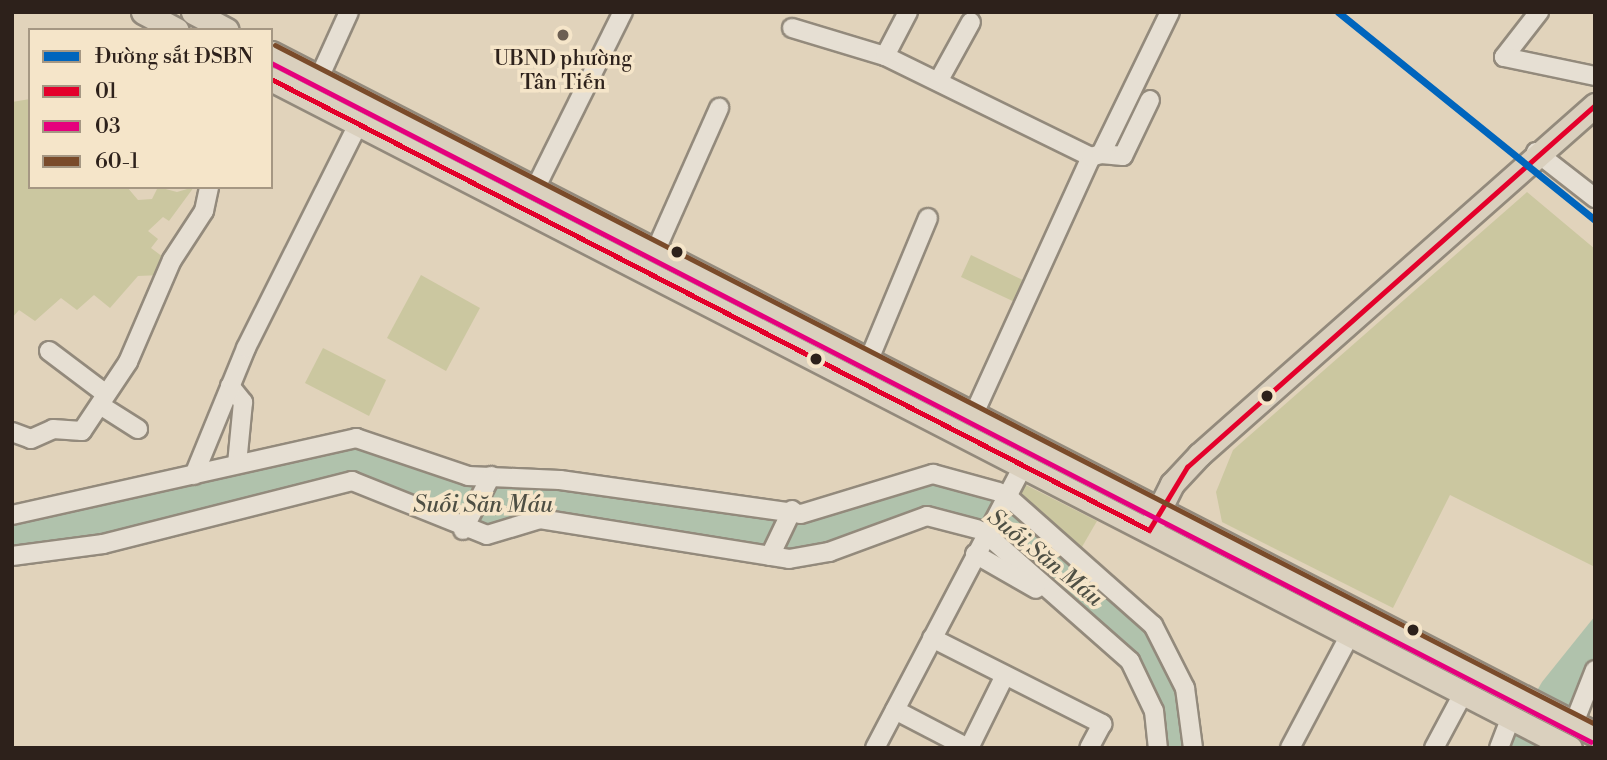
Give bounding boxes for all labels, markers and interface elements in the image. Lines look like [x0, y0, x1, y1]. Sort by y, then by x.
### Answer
marker: UBND phường Tân Tiến [555, 27, 571, 43]
legend [28, 28, 273, 189]
text: Đường sắt ĐSBN [95, 44, 253, 70]
place label: UBND phường Tân Tiến [494, 46, 632, 96]
text: 01 [95, 79, 117, 105]
text: 03 [95, 114, 121, 140]
text: 60-1 [95, 149, 139, 175]
unlabelled marker [670, 245, 684, 259]
unlabelled marker [809, 352, 823, 366]
unlabelled marker [1260, 389, 1274, 403]
water label: Suối Săn Máu [413, 491, 553, 519]
water label: Suối Săn Máu [982, 503, 1108, 613]
unlabelled marker [1406, 623, 1420, 637]

